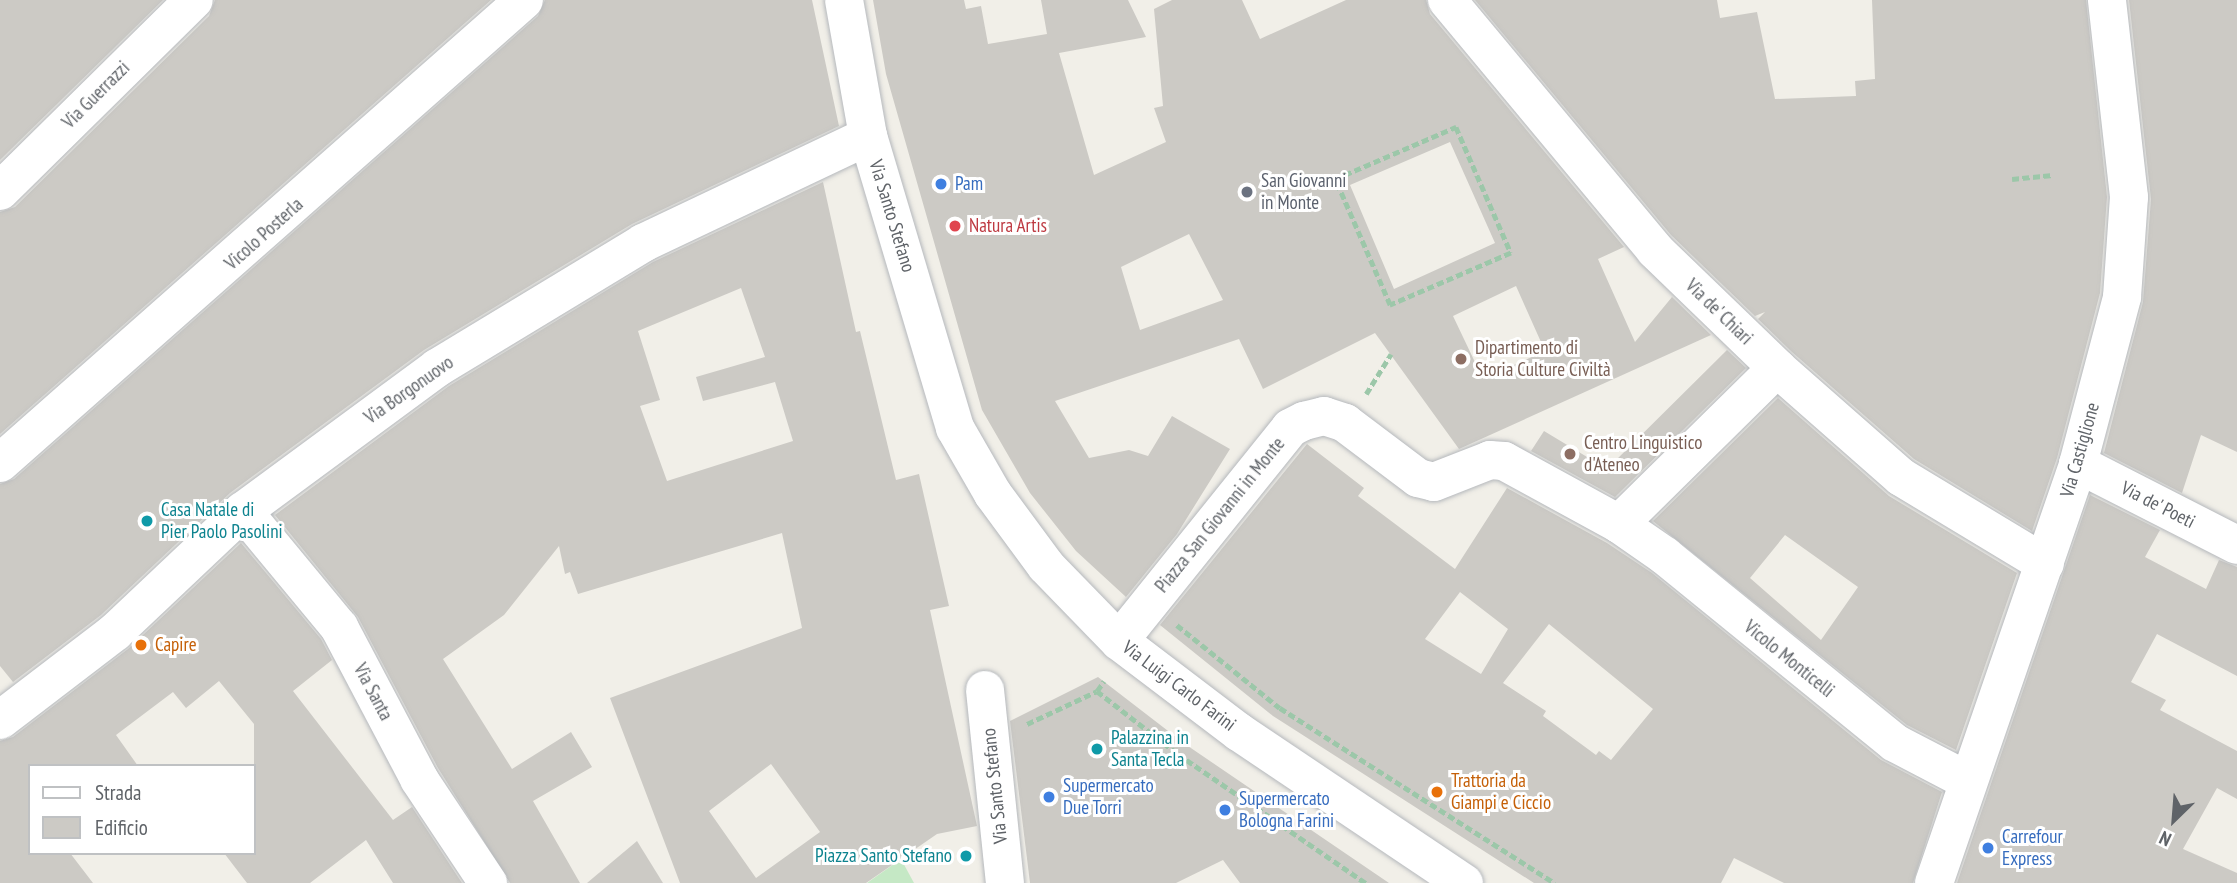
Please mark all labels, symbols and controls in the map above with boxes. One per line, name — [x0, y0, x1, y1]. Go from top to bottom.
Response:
street label: Via Guerrazzi — [58, 57, 134, 133]
street label: Via Santo Stefano — [864, 157, 920, 275]
place label: San Giovanni in Monte — [1261, 170, 1346, 214]
place label: Pam — [955, 173, 983, 195]
marker: Pam — [933, 176, 949, 192]
marker: San Giovanni in Monte — [1239, 184, 1255, 200]
street label: Vicolo Posterla — [220, 193, 308, 275]
place label: Natura Artis — [969, 215, 1048, 237]
marker: Natura Artis — [947, 218, 963, 234]
street label: Via de' Chiari — [1680, 274, 1758, 350]
place label: Dipartimento di Storia Culture Civiltà — [1475, 337, 1611, 381]
street label: Via Borgonuovo — [360, 351, 458, 429]
marker: Dipartimento di Storia Culture Civiltà — [1453, 351, 1469, 367]
street label: Via Castiglione — [2056, 400, 2104, 500]
place label: Centro Linguistico d'Ateneo — [1584, 432, 1702, 476]
street label: Piazza San Giovanni in Monte — [1150, 433, 1290, 597]
marker: Centro Linguistico d'Ateneo — [1562, 446, 1578, 462]
street label: Via de' Poeti — [2117, 476, 2199, 534]
place label: Casa Natale di Pier Paolo Pasolini — [161, 499, 283, 543]
marker: Casa Natale di Pier Paolo Pasolini — [139, 513, 155, 529]
street label: Vicolo Monticelli — [1739, 616, 1839, 702]
place label: Capire — [155, 634, 196, 656]
street label: Via Luigi Carlo Farini — [1118, 636, 1240, 736]
marker: Capire — [133, 637, 149, 653]
street label: Via Santa — [349, 660, 397, 724]
street label: Via Santo Stefano — [978, 727, 1012, 845]
place label: Palazzina in Santa Tecla — [1111, 727, 1189, 771]
marker: Palazzina in Santa Tecla — [1089, 741, 1105, 757]
legend — [28, 764, 256, 855]
place label: Trattoria da Giampi e Ciccio — [1451, 770, 1551, 814]
place label: Supermercato Due Torri — [1063, 775, 1154, 819]
text: Strada — [95, 779, 141, 806]
marker: Trattoria da Giampi e Ciccio — [1429, 784, 1445, 800]
north arrow — [2139, 785, 2209, 855]
place label: Supermercato Bologna Farini — [1239, 788, 1334, 832]
marker: Supermercato Due Torri — [1041, 789, 1057, 805]
marker: Supermercato Bologna Farini — [1217, 802, 1233, 818]
text: Edificio — [95, 814, 148, 841]
place label: Carrefour Express — [2002, 826, 2063, 870]
text: N — [2155, 826, 2175, 852]
marker: Carrefour Express — [1980, 840, 1996, 856]
place label: Piazza Santo Stefano — [815, 845, 952, 867]
marker: Piazza Santo Stefano — [958, 848, 974, 864]

